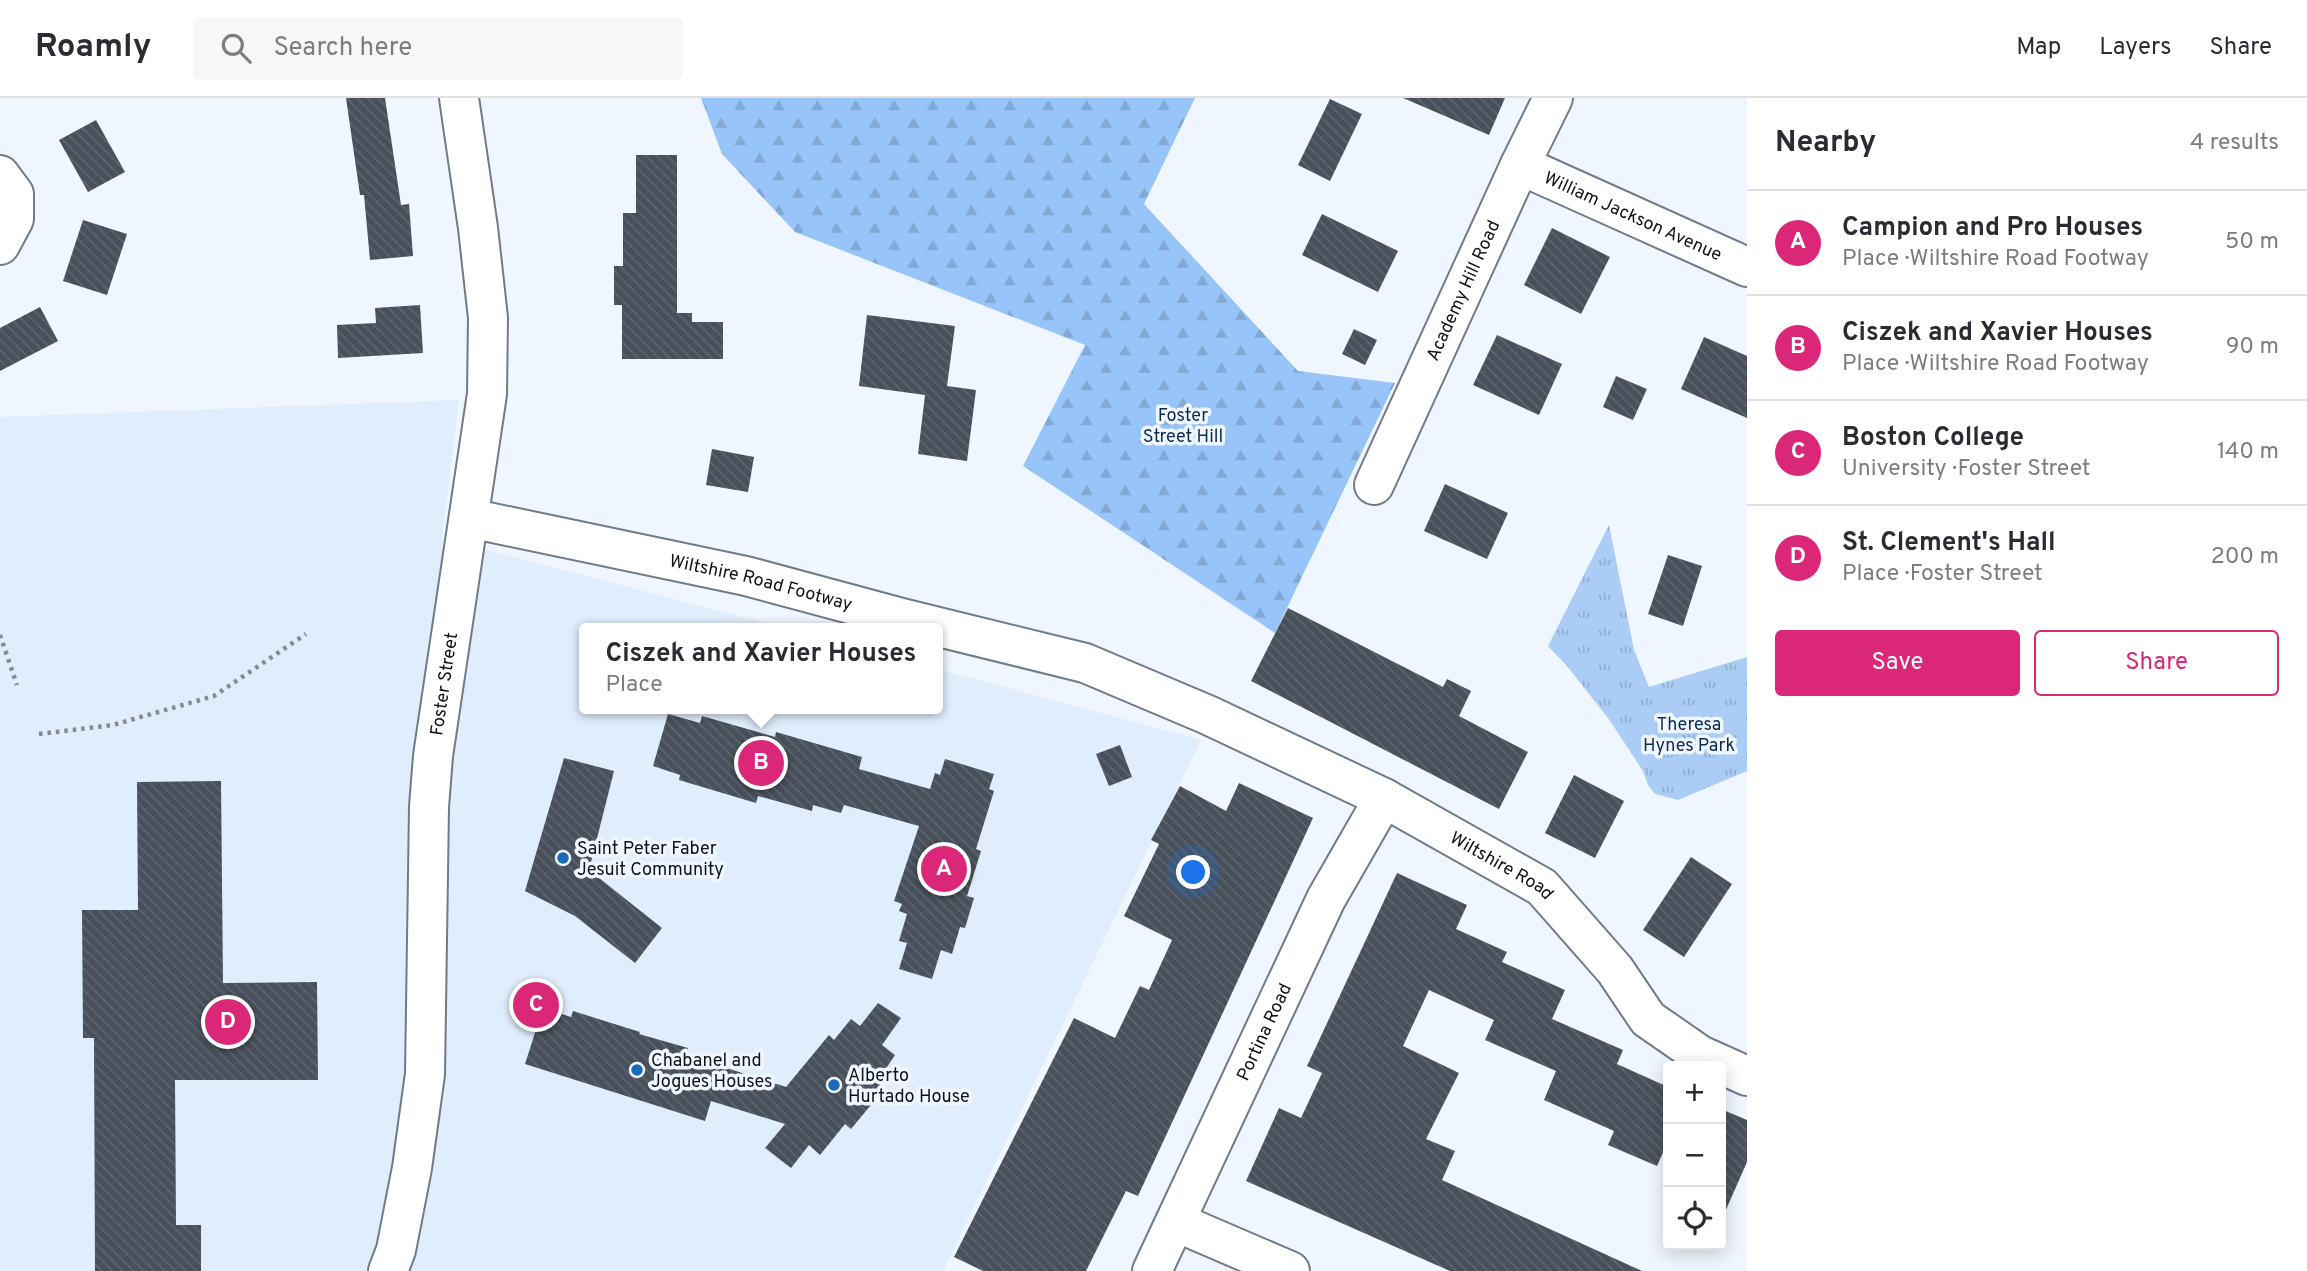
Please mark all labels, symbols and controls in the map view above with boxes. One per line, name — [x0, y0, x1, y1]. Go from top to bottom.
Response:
search box — [193, 17, 683, 80]
text: Roamly — [35, 27, 151, 69]
icon: search — [217, 29, 255, 67]
text: Search here — [273, 32, 412, 65]
text: Map — [2016, 33, 2061, 63]
text: Layers — [2099, 33, 2171, 63]
text: Share — [2209, 33, 2272, 63]
text: Nearby — [1775, 125, 1876, 162]
text: 4 results — [2190, 129, 2279, 158]
street label: William Jackson Avenue — [1540, 167, 1725, 267]
text: Campion and Pro Houses — [1842, 212, 2143, 245]
street label: Academy Hill Road — [1422, 217, 1506, 365]
text: A — [1790, 228, 1806, 257]
text: 50 m — [2225, 228, 2279, 257]
text: Place · Wiltshire Road Footway — [1842, 245, 2149, 274]
text: Ciszek and Xavier Houses — [1842, 317, 2153, 350]
text: B — [1790, 333, 1806, 362]
text: 90 m — [2226, 333, 2279, 362]
text: Place · Wiltshire Road Footway — [1842, 350, 2149, 379]
park label: Foster Street Hill — [1143, 405, 1223, 449]
text: Boston College — [1842, 422, 2024, 455]
text: C — [1791, 438, 1805, 467]
text: 140 m — [2217, 438, 2279, 467]
text: University · Foster Street — [1842, 455, 2091, 484]
text: St. Clement's Hall — [1842, 527, 2056, 560]
text: D — [1790, 543, 1806, 572]
text: 200 m — [2211, 543, 2279, 572]
street label: Wiltshire Road Footway — [667, 550, 855, 617]
text: Place · Foster Street — [1842, 560, 2043, 589]
popup — [579, 623, 943, 714]
button: Save — [1775, 630, 2020, 696]
button: Share — [2034, 630, 2279, 696]
street label: Foster Street — [426, 631, 464, 737]
text: Ciszek and Xavier Houses — [606, 638, 916, 671]
text: Place — [606, 671, 663, 700]
park label: Theresa Hynes Park — [1643, 714, 1735, 758]
pin: B — [738, 737, 784, 789]
street label: Wiltshire Road — [1445, 827, 1558, 905]
place label: Saint Peter Faber Jesuit Community — [577, 838, 724, 882]
pin: A — [921, 843, 967, 895]
marker: Saint Peter Faber Jesuit Community — [555, 850, 571, 866]
your location — [1176, 855, 1210, 889]
pin: C — [513, 979, 559, 1031]
street label: Portina Road — [1232, 980, 1298, 1085]
pin: D — [205, 996, 251, 1048]
place label: Chabanel and Jogues Houses — [651, 1050, 773, 1094]
map controls — [1663, 1061, 1726, 1250]
button: + — [1663, 1061, 1726, 1124]
marker: Chabanel and Jogues Houses — [629, 1062, 645, 1078]
place label: Alberto Hurtado House — [848, 1065, 970, 1109]
marker: Alberto Hurtado House — [826, 1077, 842, 1093]
button: − — [1663, 1124, 1726, 1187]
button: locate — [1663, 1187, 1726, 1250]

